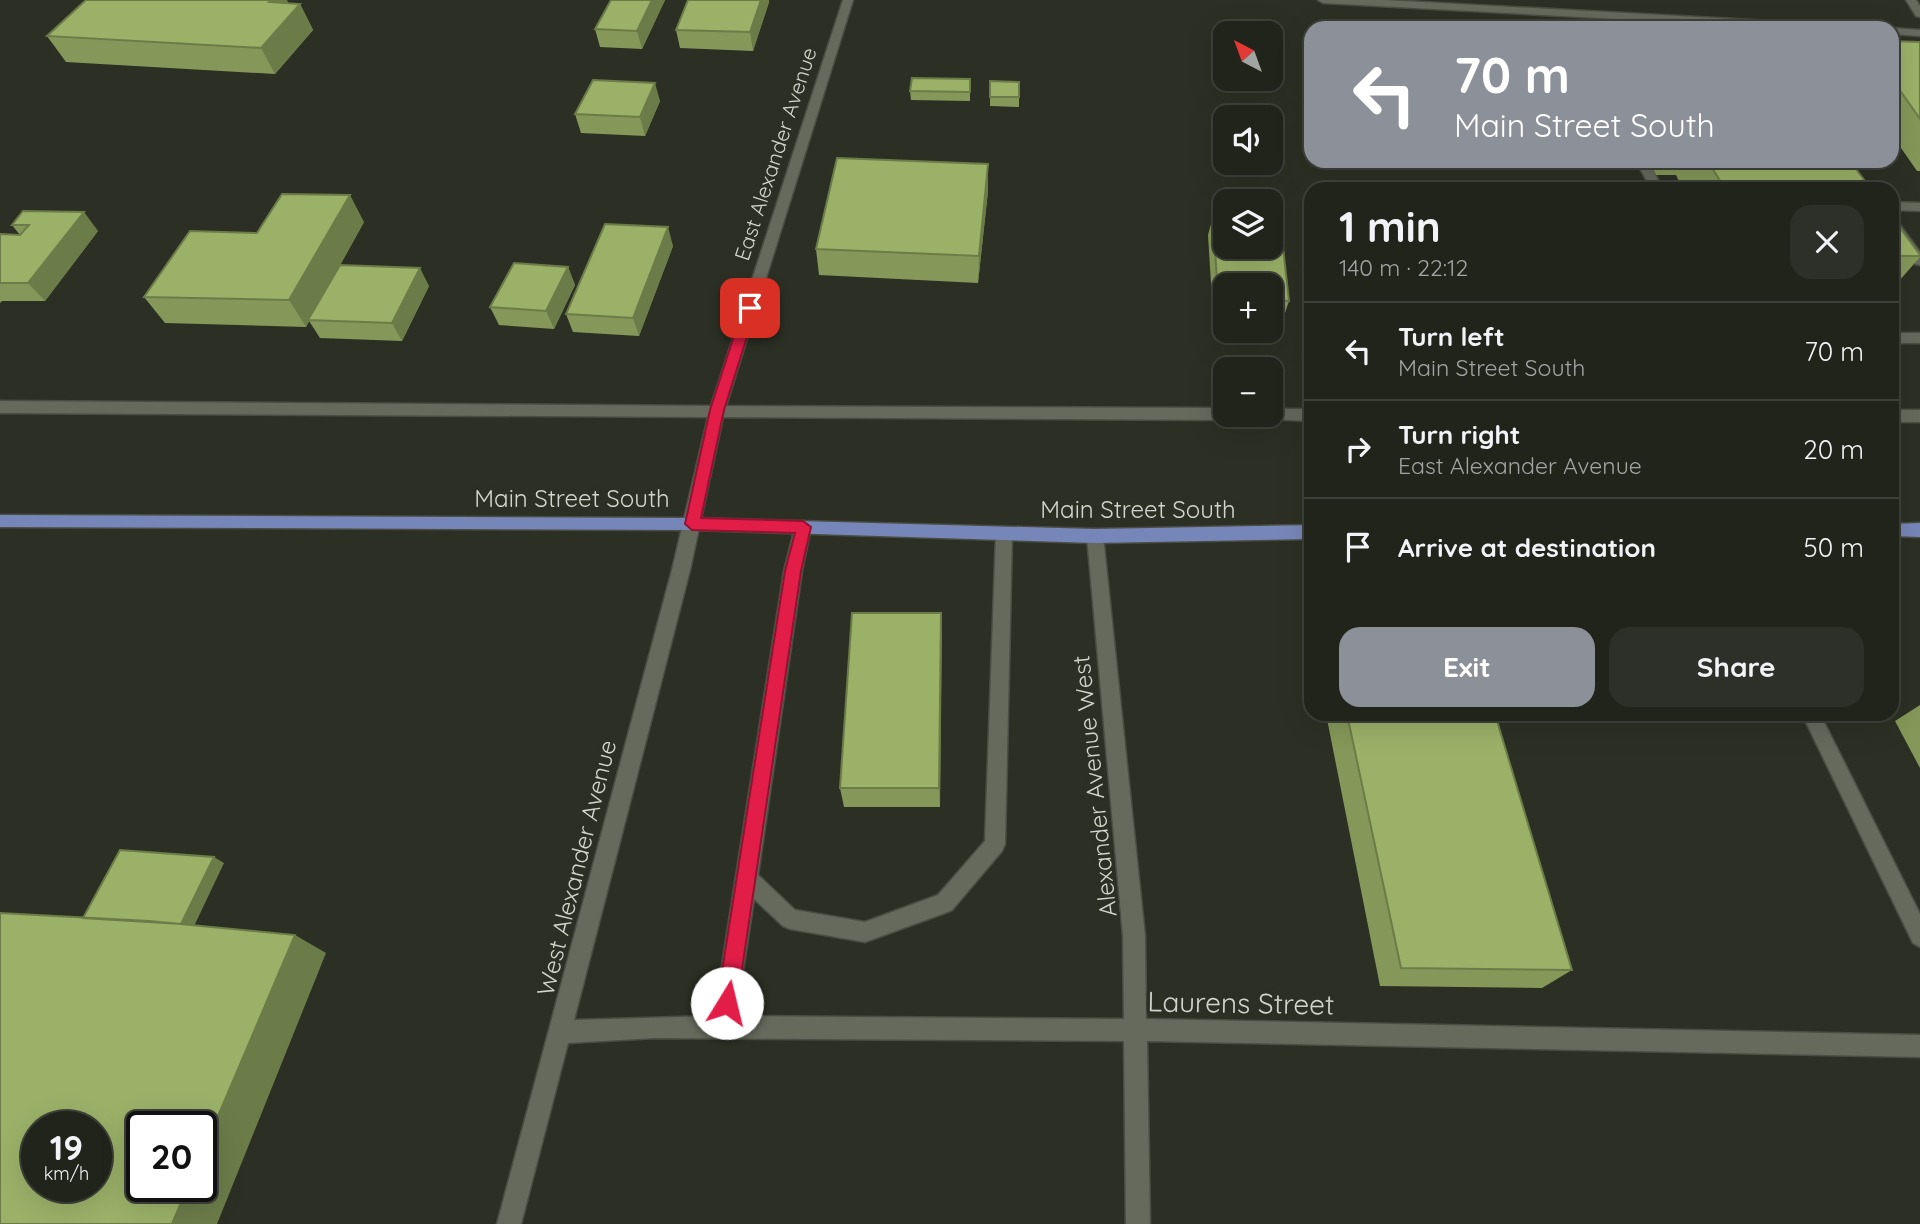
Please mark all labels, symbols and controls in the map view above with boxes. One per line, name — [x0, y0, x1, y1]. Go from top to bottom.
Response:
north arrow — [1213, 21, 1283, 91]
map controls — [1213, 21, 1283, 427]
street label: East Alexander Avenue — [728, 44, 822, 264]
text: 70 m — [1454, 44, 1570, 105]
icon: left — [1339, 49, 1430, 140]
button: sound — [1213, 105, 1283, 175]
text: Main Street South — [1454, 105, 1715, 145]
button: layers — [1213, 189, 1283, 259]
text: 1 min — [1339, 200, 1441, 253]
button: close — [1790, 205, 1864, 279]
text: 140 m · 22:12 — [1339, 253, 1468, 282]
button: + — [1213, 273, 1283, 343]
pin — [720, 278, 780, 338]
icon: arrive — [731, 289, 769, 327]
text: Turn left — [1398, 320, 1505, 353]
icon: left — [1339, 332, 1377, 370]
text: 70 m — [1804, 335, 1864, 368]
text: Main Street South — [1398, 353, 1585, 382]
button: − — [1213, 357, 1283, 427]
text: Turn right — [1398, 418, 1520, 451]
icon: right — [1339, 430, 1377, 468]
text: 20 m — [1803, 433, 1864, 466]
text: East Alexander Avenue — [1398, 451, 1642, 480]
street label: Main Street South — [474, 483, 670, 513]
street label: Main Street South — [1040, 494, 1236, 524]
icon: arrive — [1339, 528, 1377, 566]
text: Arrive at destination — [1398, 531, 1656, 564]
text: 50 m — [1804, 531, 1864, 564]
button: Exit — [1339, 627, 1595, 707]
button: Share — [1609, 627, 1864, 707]
street label: Alexander Avenue West — [1065, 654, 1123, 918]
street label: West Alexander Avenue — [530, 737, 622, 999]
position arrow — [690, 966, 764, 1040]
street label: Laurens Street — [1147, 983, 1335, 1022]
speed limit sign: 20 — [126, 1111, 217, 1202]
text: 19 — [50, 1125, 83, 1169]
text: km/h — [44, 1162, 89, 1185]

